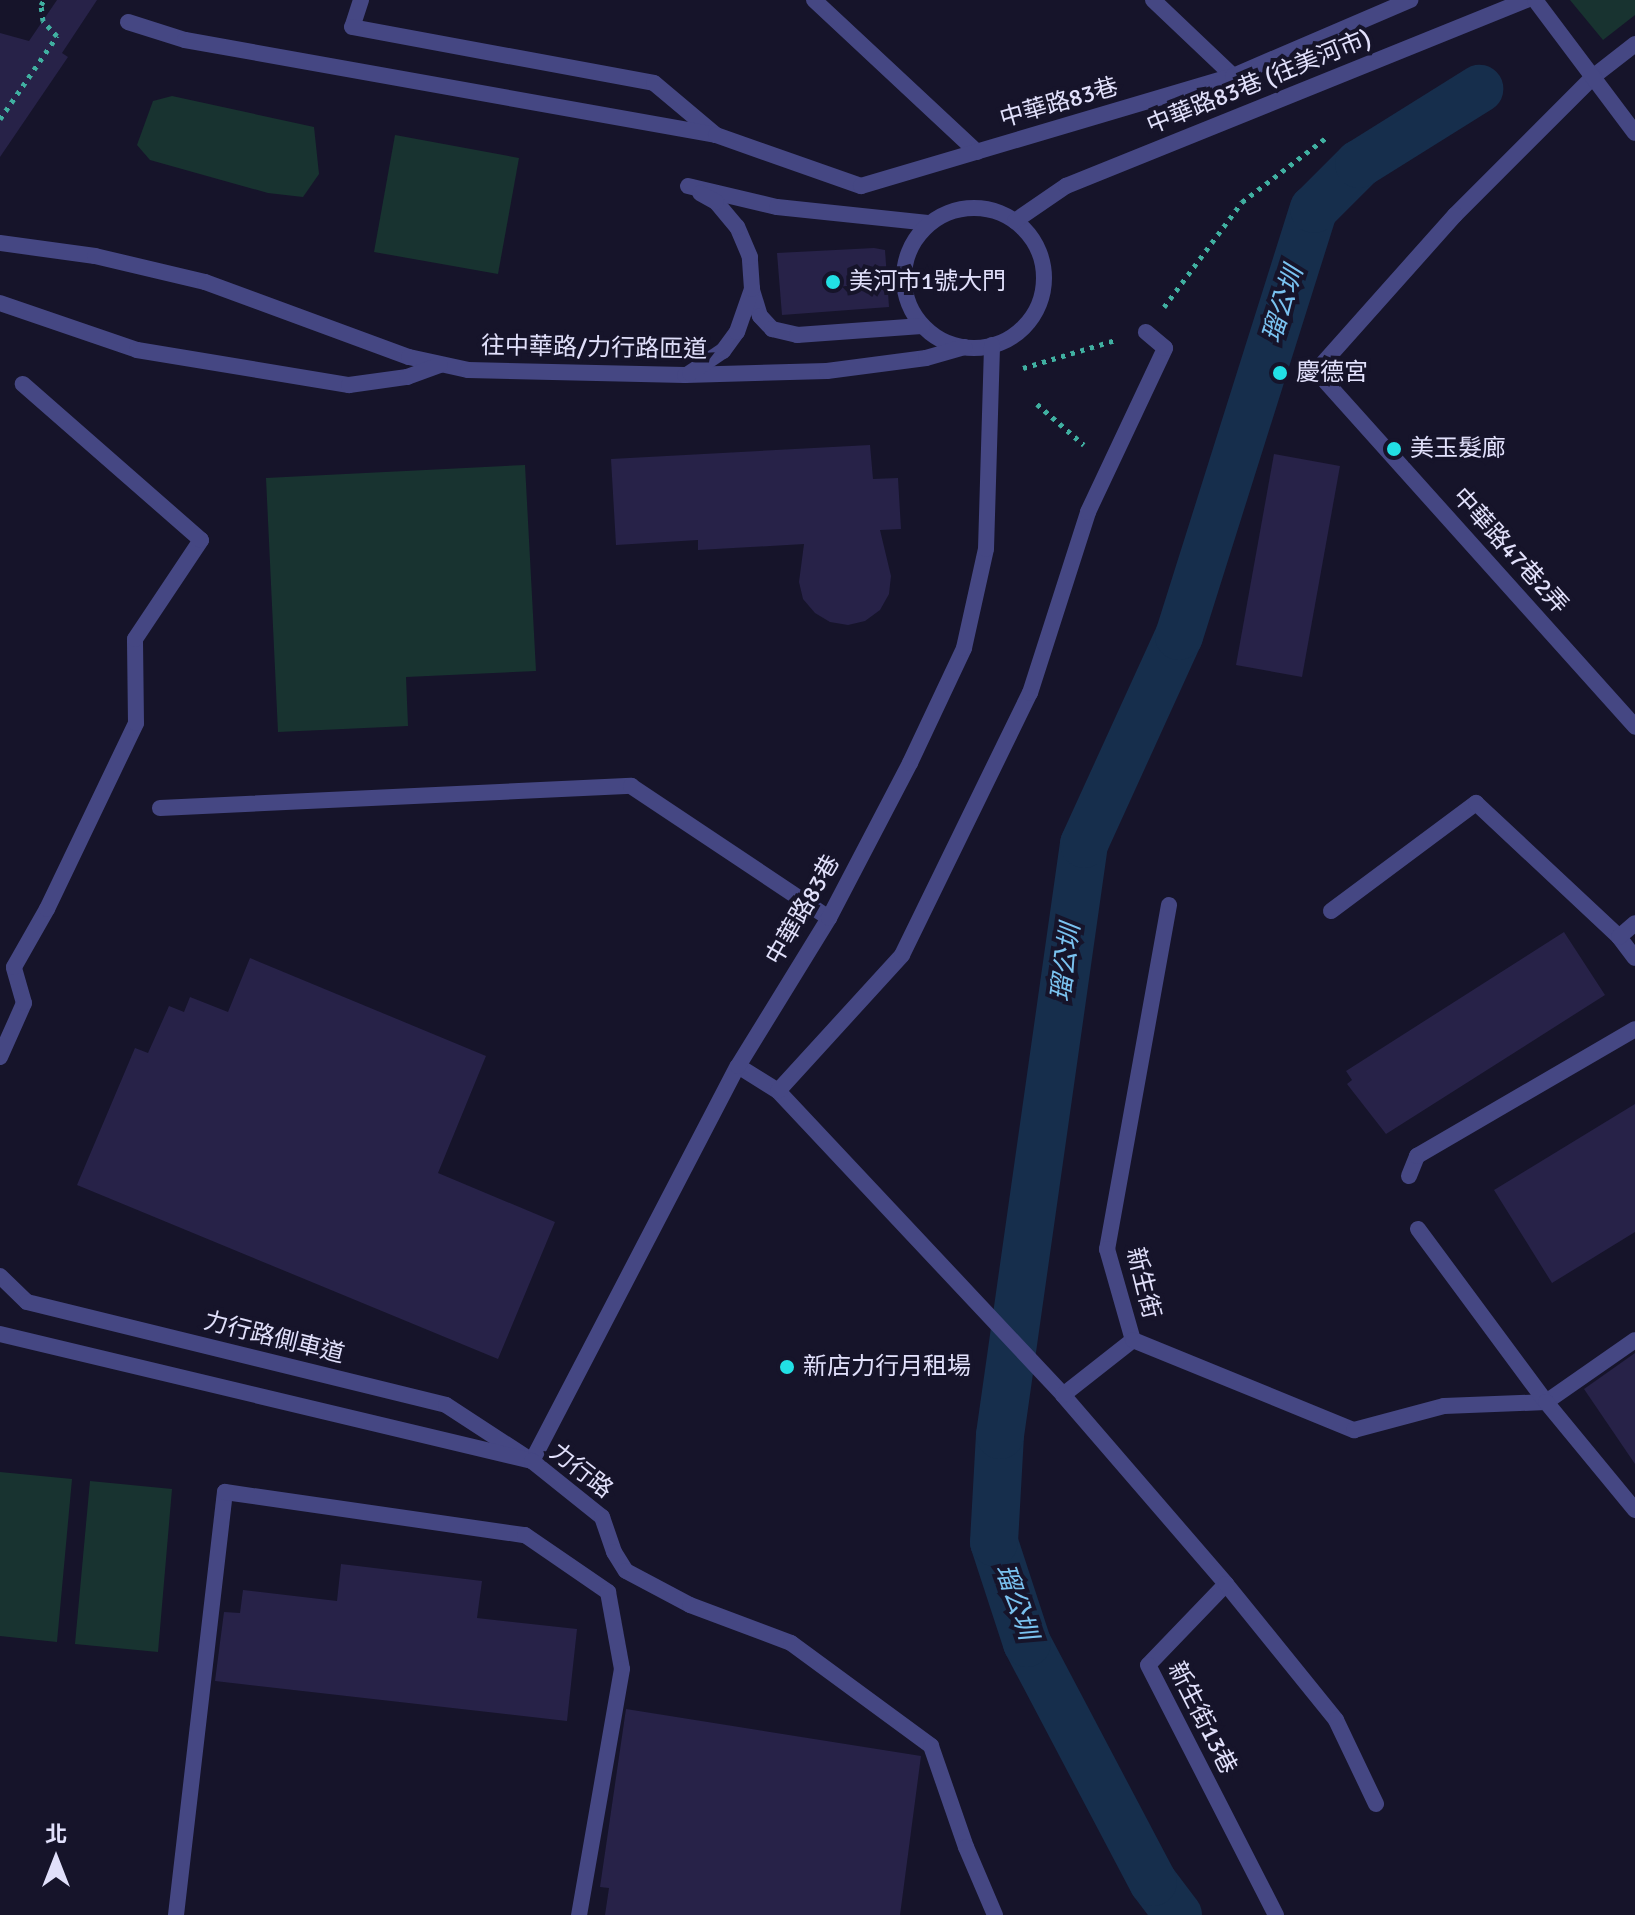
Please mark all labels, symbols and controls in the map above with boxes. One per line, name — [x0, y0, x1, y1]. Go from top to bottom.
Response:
street label: 中華路83巷 (往美河市) — [1143, 24, 1375, 140]
street label: 中華路83巷 — [996, 72, 1122, 134]
water label: 瑠公圳 — [1257, 263, 1311, 347]
place label: 美河市1號大門 — [849, 268, 1006, 296]
marker: 美河市1號大門 — [824, 273, 842, 291]
street label: 往中華路/力行路匝道 — [481, 332, 707, 364]
place label: 慶德宮 — [1296, 359, 1368, 387]
marker: 慶德宮 — [1271, 364, 1289, 382]
place label: 美玉髮廊 — [1410, 435, 1506, 463]
marker: 美玉髮廊 — [1385, 440, 1403, 458]
street label: 中華路47巷2弄 — [1446, 482, 1574, 620]
street label: 中華路83巷 — [760, 850, 846, 970]
water label: 瑠公圳 — [1046, 922, 1088, 1004]
street label: 新生街 — [1120, 1245, 1166, 1321]
street label: 力行路側車道 — [201, 1307, 347, 1369]
place label: 新店力行月租場 — [803, 1353, 971, 1381]
marker: 新店力行月租場 — [778, 1358, 796, 1376]
street label: 力行路 — [544, 1437, 618, 1505]
water label: 瑠公圳 — [988, 1560, 1042, 1644]
street label: 新生街13巷 — [1161, 1657, 1243, 1779]
north arrow — [16, 1819, 96, 1899]
text: 北 — [45, 1821, 67, 1848]

